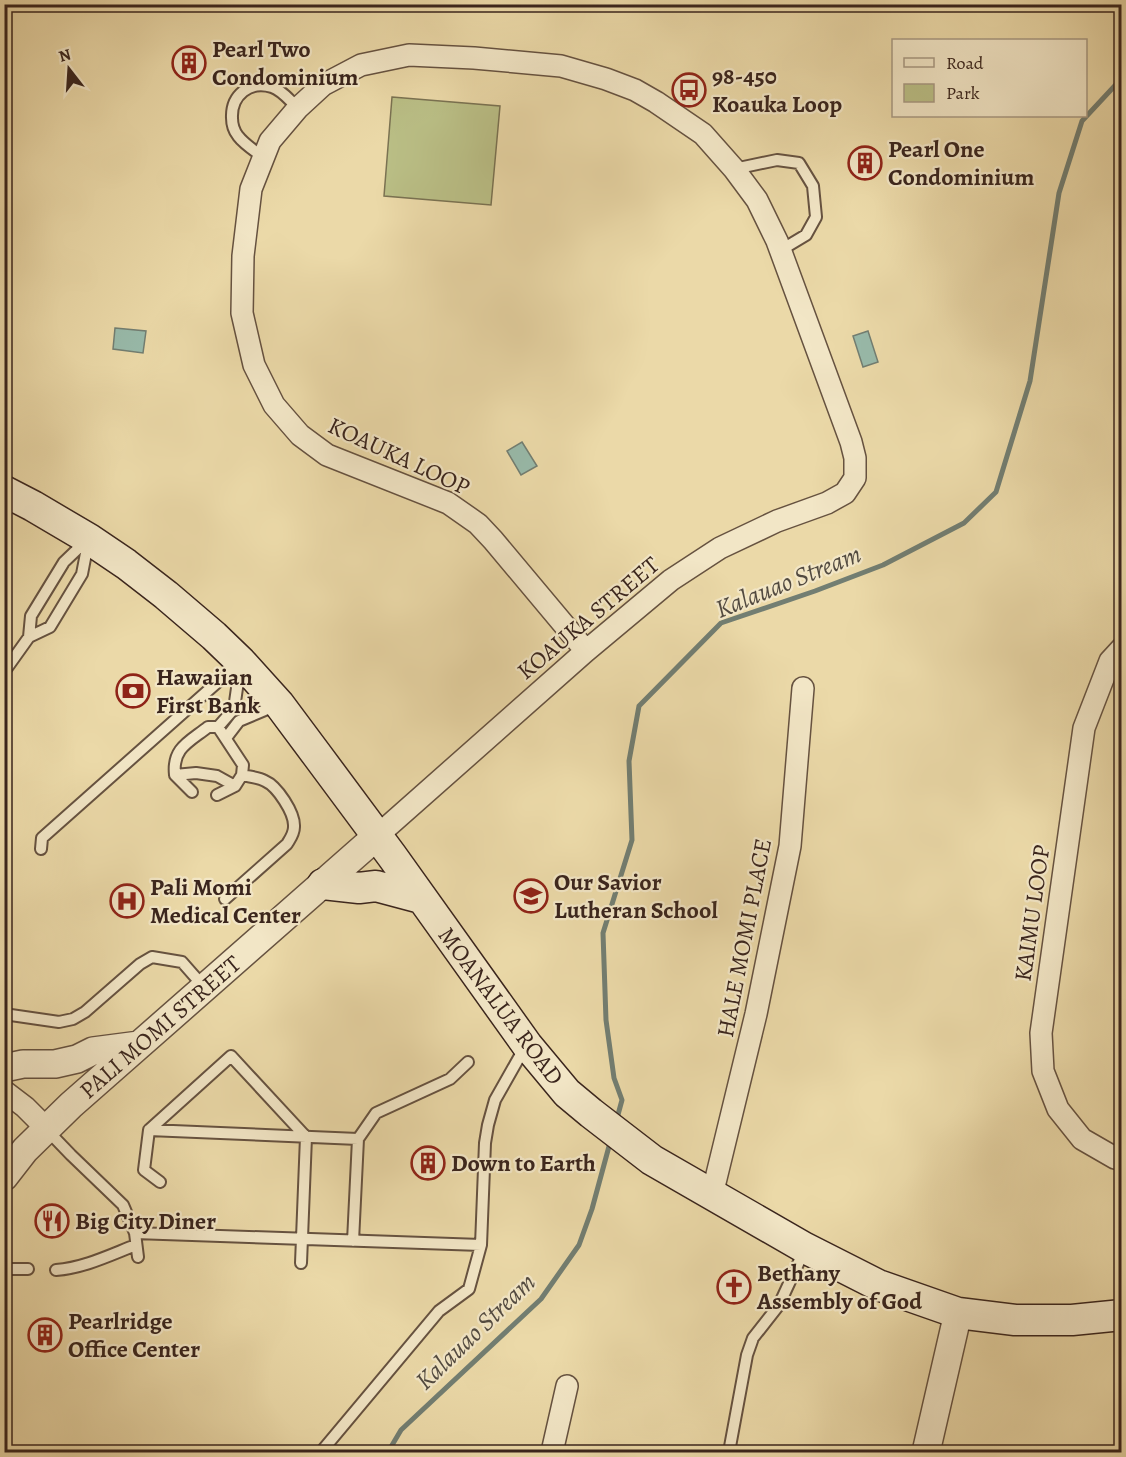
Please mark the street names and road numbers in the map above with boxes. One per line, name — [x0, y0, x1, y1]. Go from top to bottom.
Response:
street label: KOAUKA LOOP — [323, 409, 475, 503]
street label: KOAUKA STREET — [510, 549, 666, 687]
street label: HALE MOMI PLACE — [709, 836, 779, 1040]
street label: KAIMU LOOP — [1007, 843, 1057, 983]
street label: MOANALUA ROAD — [431, 920, 571, 1092]
street label: PALI MOMI STREET — [72, 948, 248, 1106]

